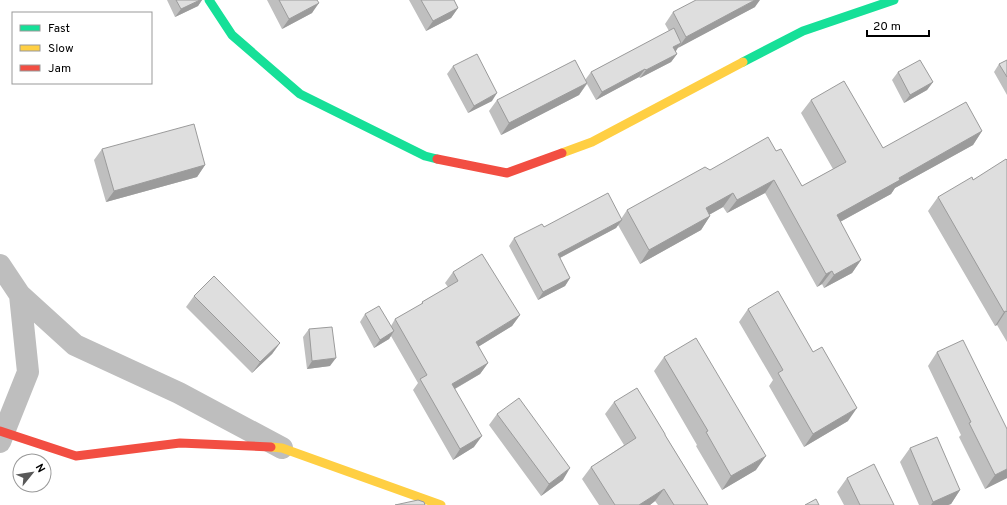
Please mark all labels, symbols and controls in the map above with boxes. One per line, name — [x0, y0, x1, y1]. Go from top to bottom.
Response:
legend — [12, 12, 152, 84]
scale bar — [867, 12, 929, 38]
text: 20 m — [873, 19, 901, 35]
text: Fast — [48, 21, 70, 37]
text: Slow — [48, 41, 74, 57]
text: Jam — [48, 61, 71, 77]
north arrow — [12, 453, 52, 493]
text: N — [32, 462, 48, 475]

